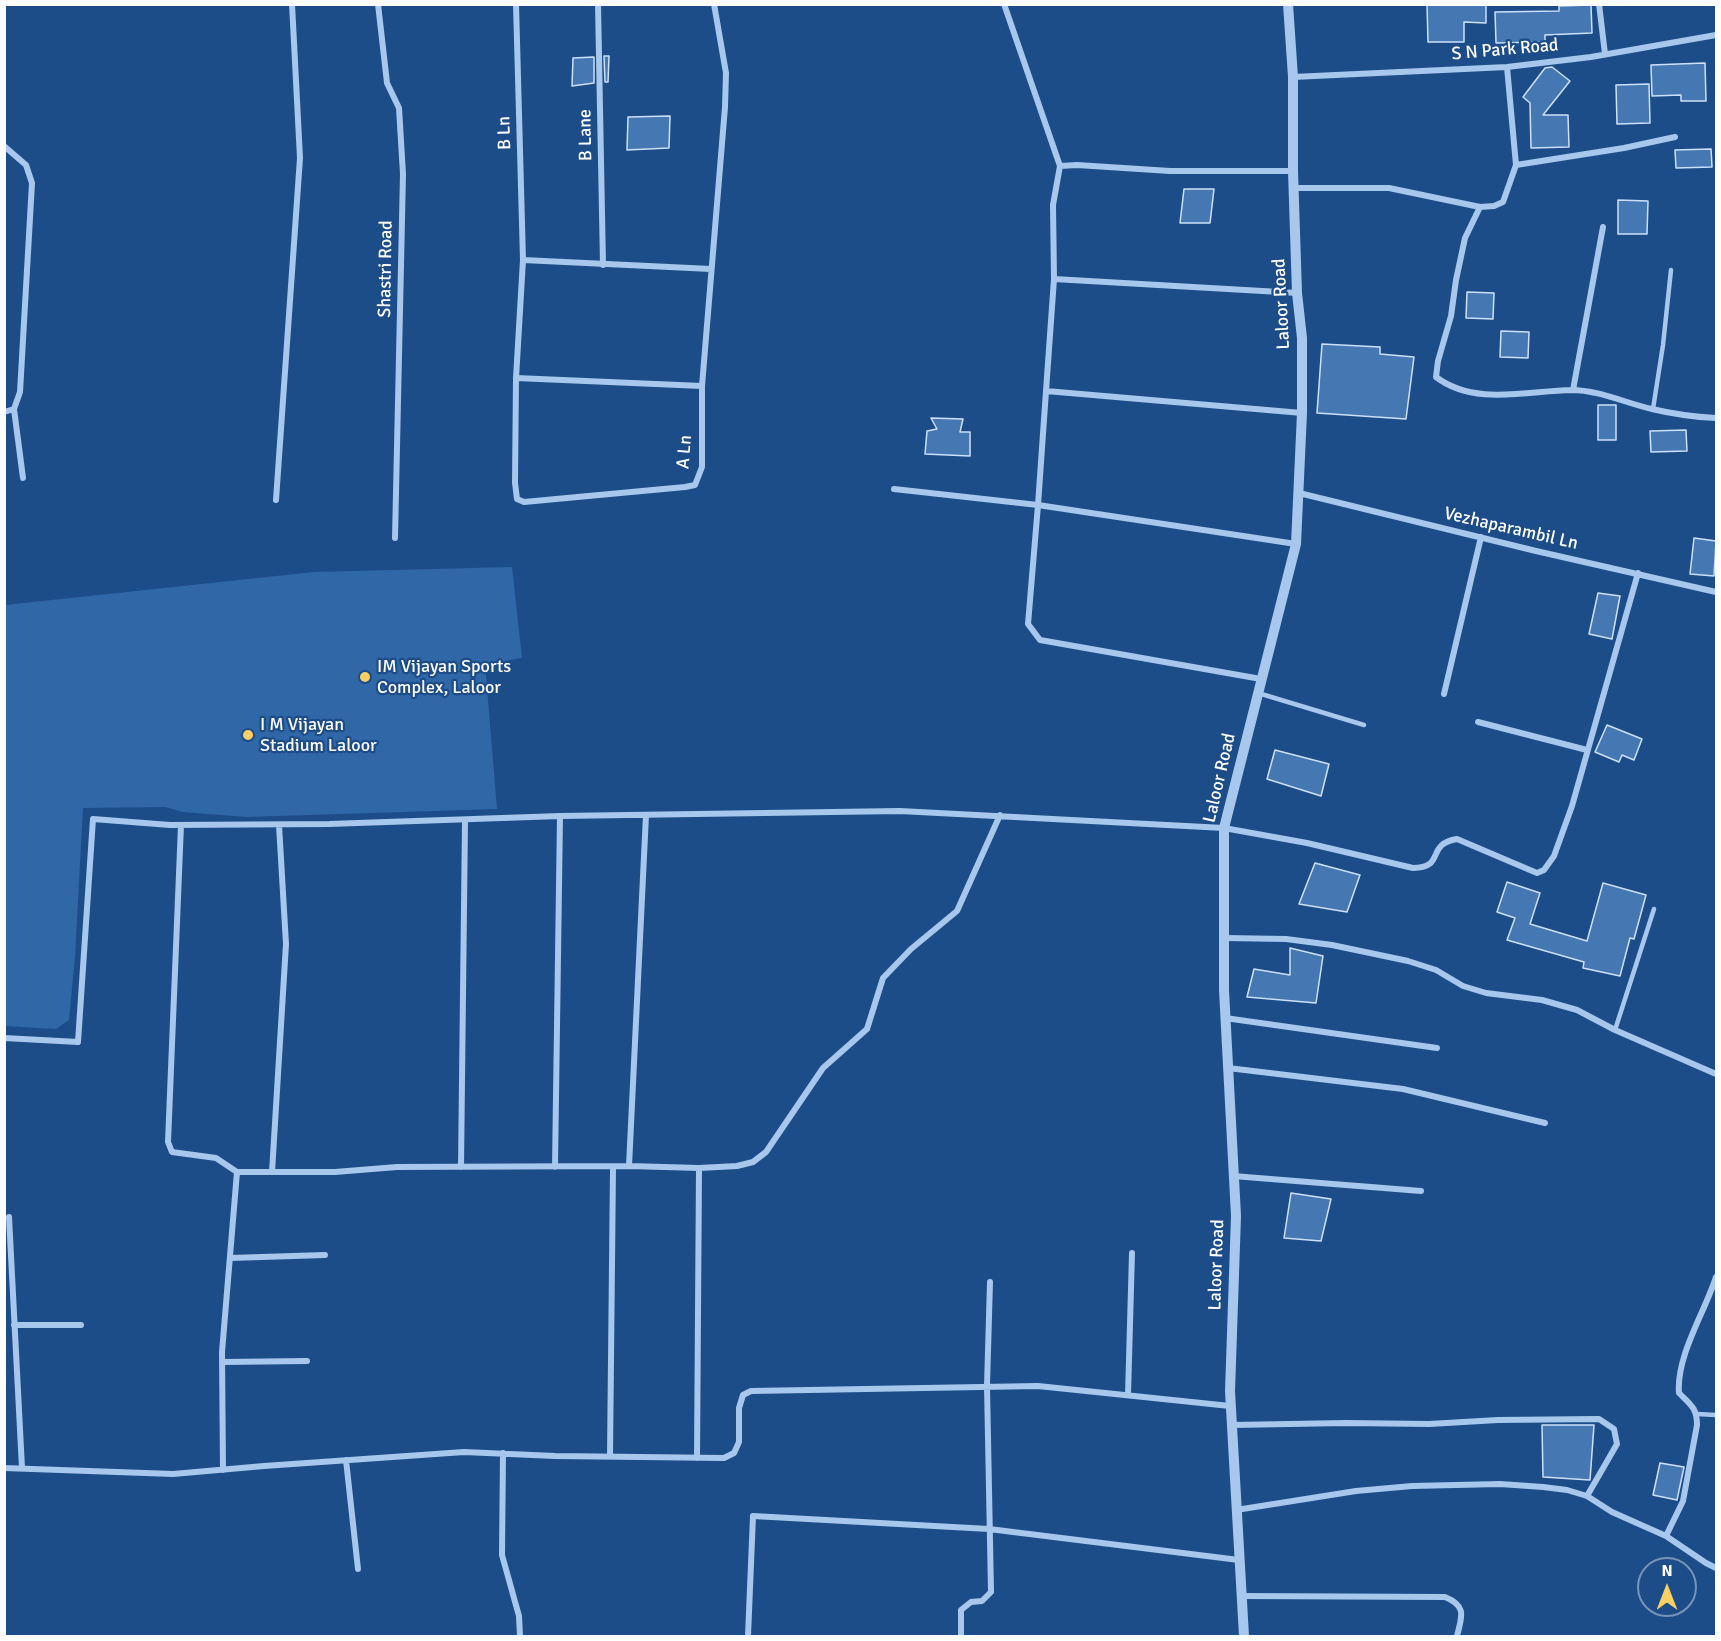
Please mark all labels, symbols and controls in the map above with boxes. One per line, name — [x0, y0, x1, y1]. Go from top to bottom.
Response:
street label: S N Park Road — [1451, 35, 1559, 65]
street label: B Lane — [575, 109, 597, 161]
street label: B Ln — [494, 116, 516, 150]
street label: Shastri Road — [374, 220, 398, 318]
street label: Laloor Road — [1269, 258, 1295, 350]
street label: A Ln — [673, 434, 697, 470]
street label: Vezhaparambil Ln — [1442, 503, 1580, 555]
place label: IM Vijayan Sports Complex, Laloor — [377, 656, 511, 698]
marker: IM Vijayan Sports Complex, Laloor — [358, 670, 372, 684]
place label: I M Vijayan Stadium Laloor — [260, 714, 377, 756]
marker: I M Vijayan Stadium Laloor — [241, 728, 255, 742]
street label: Laloor Road — [1199, 731, 1241, 825]
street label: Laloor Road — [1205, 1219, 1229, 1311]
north arrow — [1637, 1557, 1697, 1617]
text: N — [1661, 1561, 1673, 1581]

